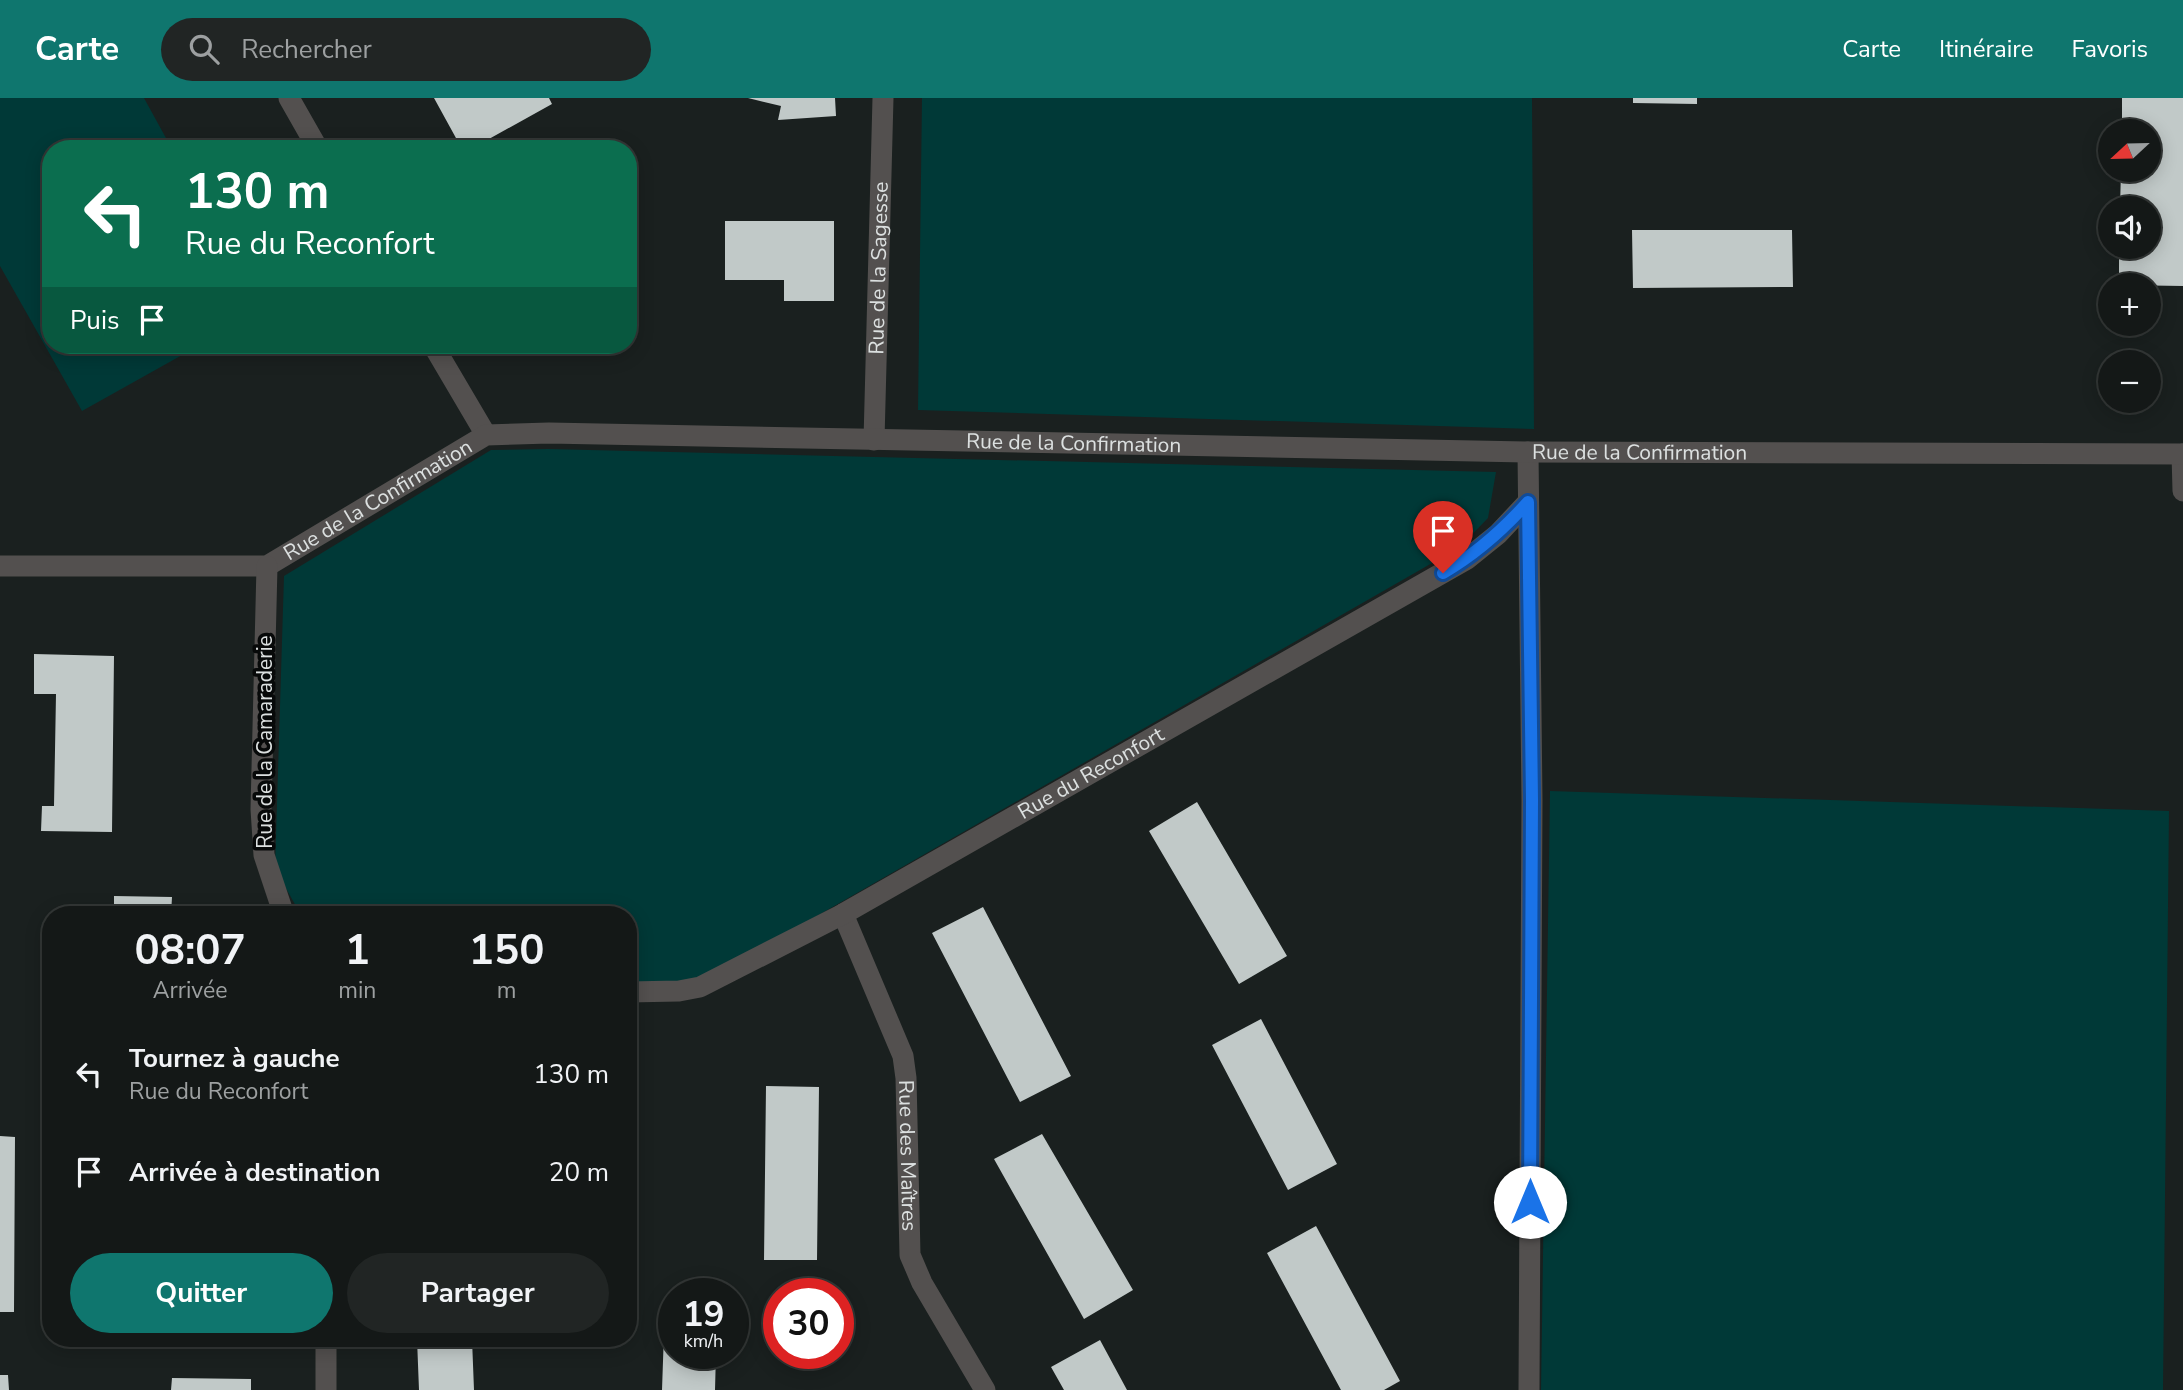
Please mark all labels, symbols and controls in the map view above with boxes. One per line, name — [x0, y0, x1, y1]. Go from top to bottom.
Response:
search box — [161, 18, 651, 81]
text: Carte — [35, 27, 119, 72]
icon: search — [185, 30, 223, 68]
text: Rechercher — [241, 32, 372, 67]
text: Carte — [1842, 33, 1901, 65]
text: Itinéraire — [1939, 33, 2033, 65]
text: Favoris — [2071, 33, 2148, 65]
north arrow — [2098, 119, 2161, 182]
map controls — [2098, 119, 2161, 413]
text: 130 m — [185, 158, 329, 225]
icon: left — [70, 168, 161, 259]
street label: Rue de la Sagesse — [862, 181, 895, 355]
button: sound — [2098, 196, 2161, 259]
text: Rue du Reconfort — [185, 222, 434, 265]
button: + — [2098, 273, 2161, 336]
icon: arrive — [133, 301, 171, 339]
text: Puis — [70, 303, 119, 338]
button: − — [2098, 350, 2161, 413]
street label: Rue de la Confirmation — [966, 427, 1182, 459]
street label: Rue de la Confirmation — [278, 432, 477, 567]
street label: Rue de la Confirmation — [1532, 438, 1747, 467]
pin — [1413, 501, 1473, 573]
icon: arrive — [1424, 512, 1462, 550]
street label: Rue de la Camaraderie — [251, 635, 279, 849]
street label: Rue du Reconfort — [1013, 720, 1169, 826]
text: 08:07 — [135, 922, 246, 979]
text: 1 — [345, 922, 370, 979]
text: 150 — [469, 922, 544, 979]
text: Arrivée — [153, 975, 227, 1006]
text: min — [338, 975, 376, 1006]
text: m — [497, 975, 517, 1006]
text: Tournez à gauche — [129, 1041, 340, 1076]
icon: left — [70, 1055, 108, 1093]
text: 130 m — [533, 1057, 609, 1092]
text: Rue du Reconfort — [129, 1076, 308, 1107]
street label: Rue des Maîtres — [892, 1080, 923, 1232]
icon: arrive — [70, 1153, 108, 1191]
text: Arrivée à destination — [129, 1155, 380, 1190]
text: 20 m — [549, 1155, 609, 1190]
position arrow — [1493, 1165, 1567, 1239]
button: Quitter — [70, 1253, 333, 1333]
button: Partager — [347, 1253, 609, 1333]
speed limit sign: 30 — [763, 1278, 854, 1369]
text: 19 — [682, 1291, 725, 1338]
text: km/h — [684, 1329, 723, 1353]

